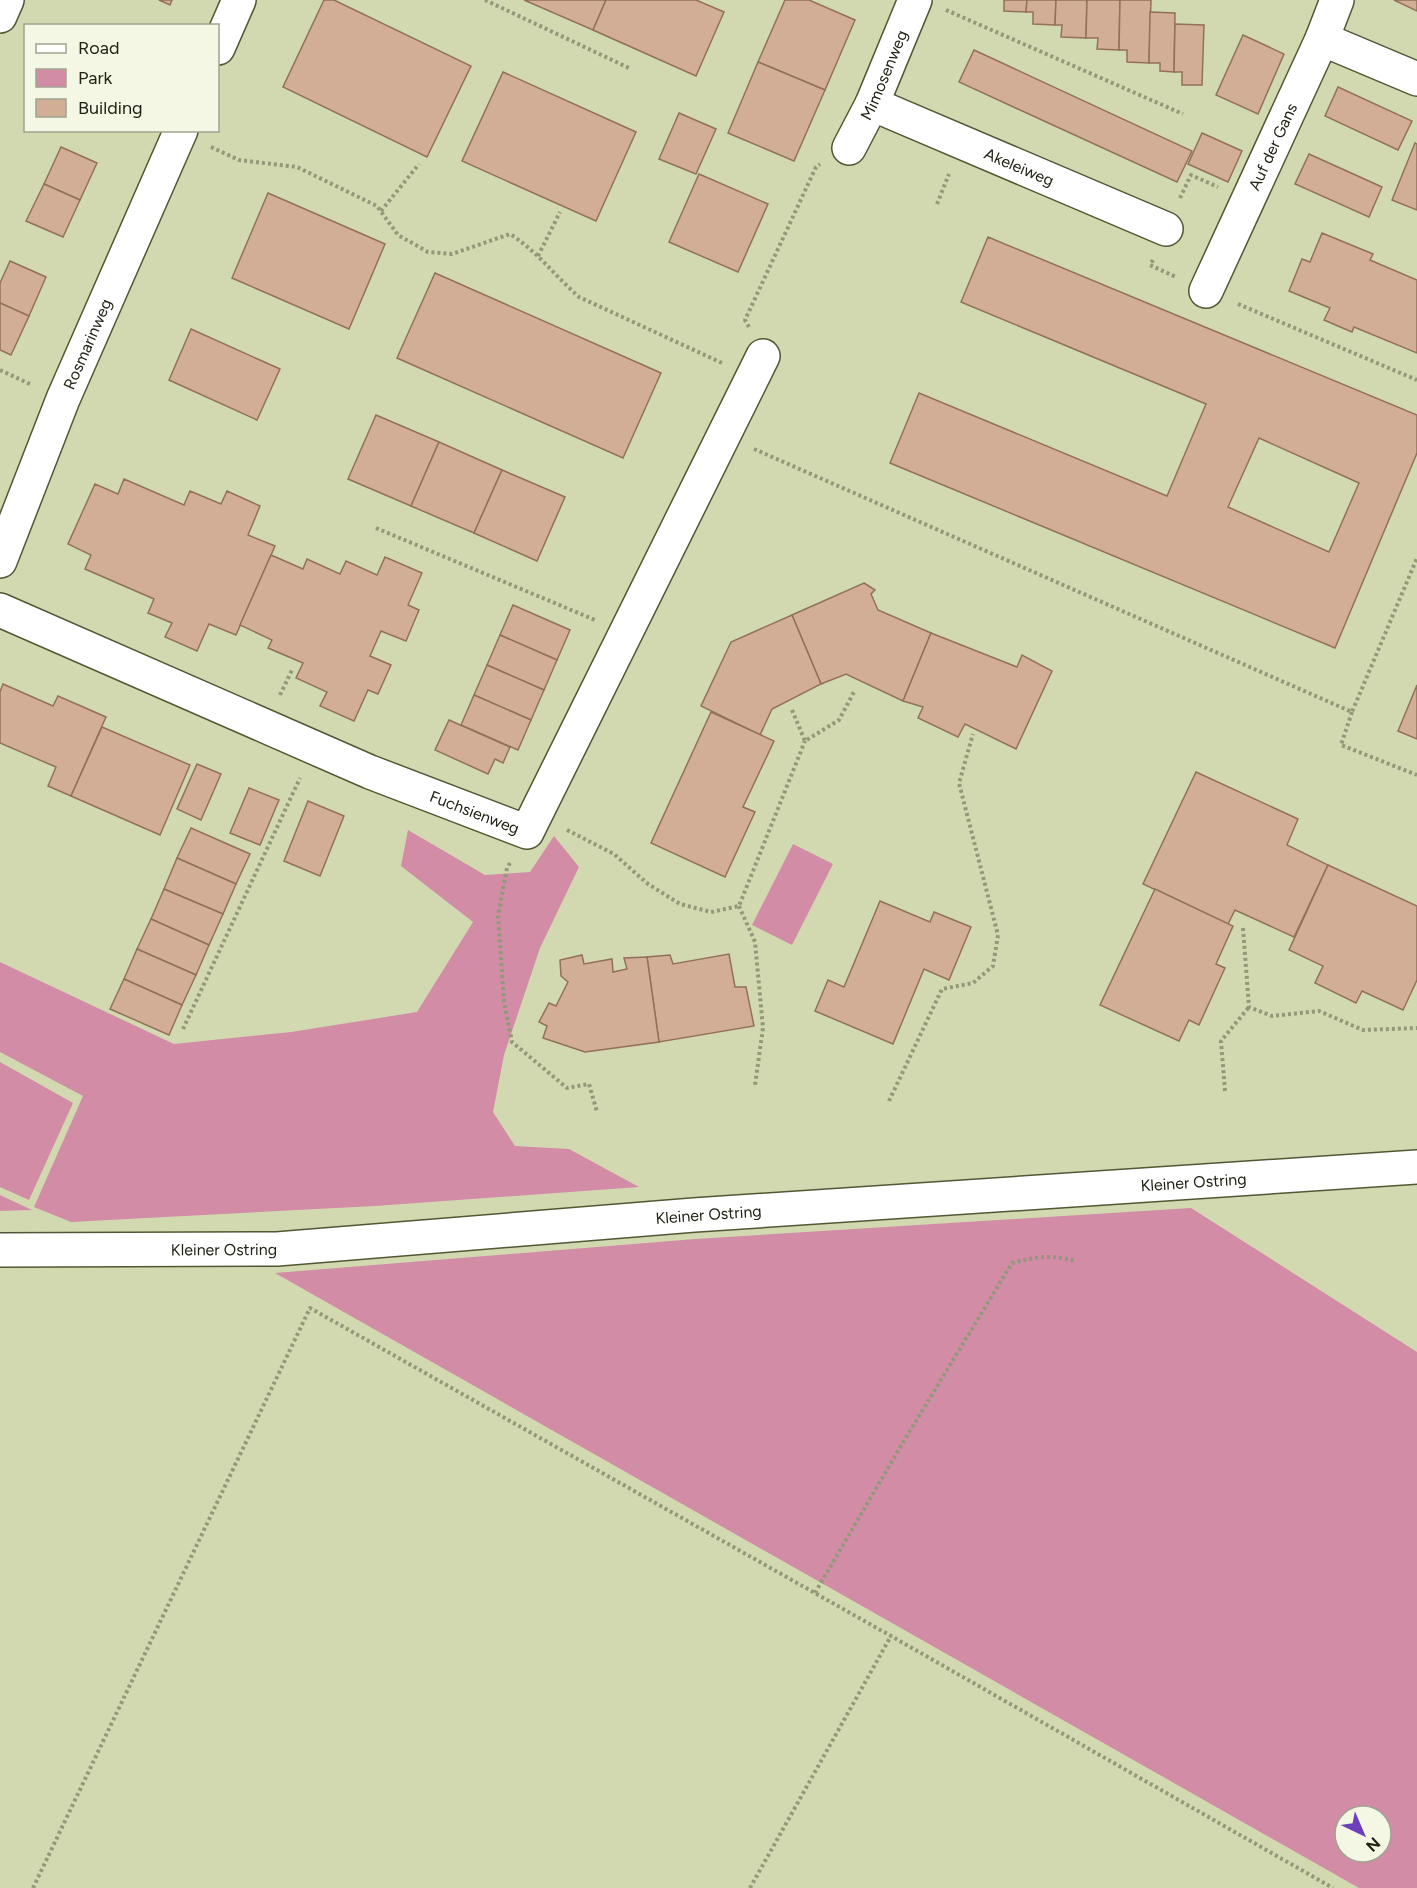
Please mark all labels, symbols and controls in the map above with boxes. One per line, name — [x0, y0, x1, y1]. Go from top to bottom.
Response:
legend — [24, 24, 219, 132]
street label: Mimosenweg — [856, 27, 912, 123]
text: Road — [78, 37, 119, 59]
text: Park — [78, 67, 113, 89]
text: Building — [78, 97, 143, 119]
street label: Auf der Gans — [1245, 100, 1301, 193]
street label: Akeleiweg — [981, 144, 1057, 190]
street label: Rosmarinweg — [59, 296, 116, 392]
street label: Fuchsienweg — [427, 787, 522, 838]
street label: Kleiner Ostring — [1140, 1169, 1247, 1195]
street label: Kleiner Ostring — [655, 1202, 762, 1228]
street label: Kleiner Ostring — [171, 1240, 277, 1259]
north arrow — [1333, 1804, 1393, 1864]
text: N — [1362, 1833, 1384, 1856]

